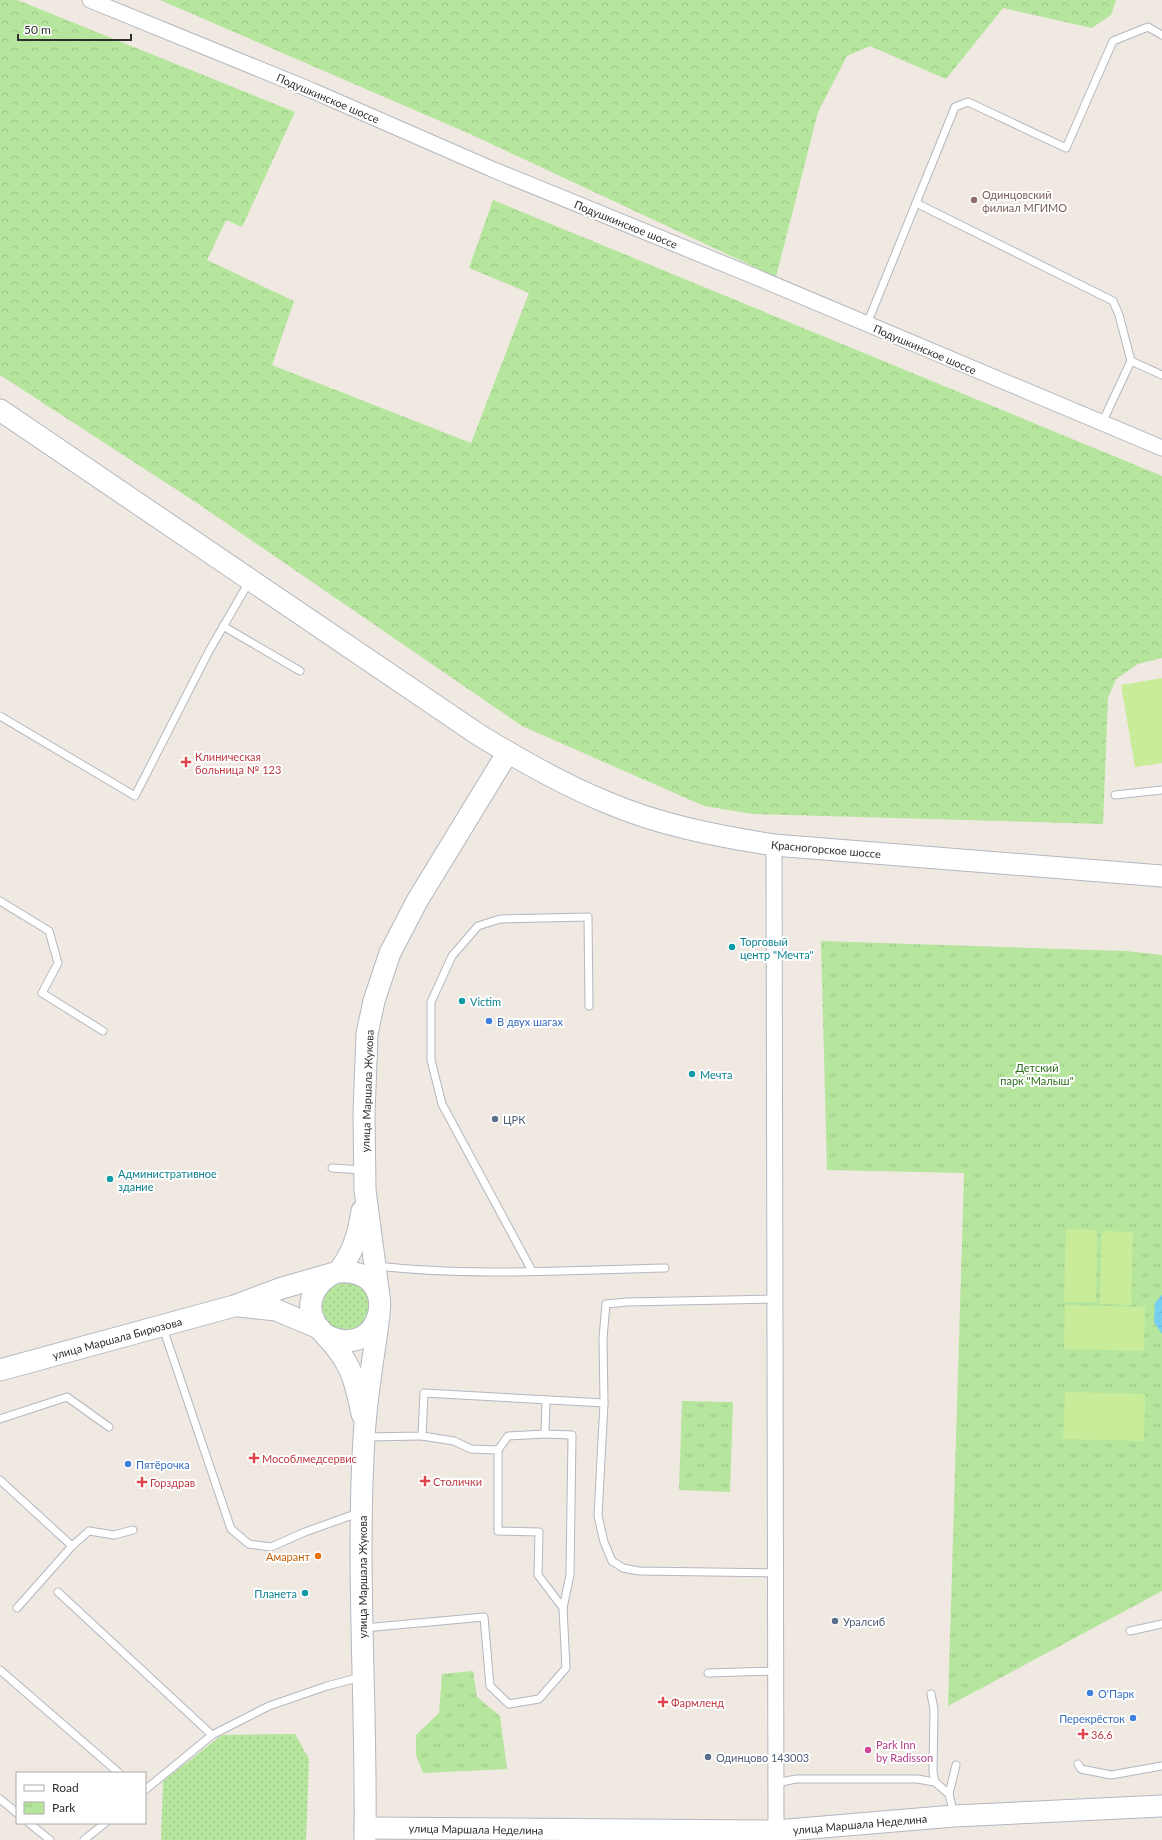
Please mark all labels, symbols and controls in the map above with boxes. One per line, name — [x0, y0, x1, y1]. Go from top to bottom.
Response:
scale bar — [18, 16, 131, 42]
text: 50 m — [24, 22, 51, 37]
street label: Подушкинское шоссе — [275, 70, 382, 126]
place label: Одинцовский филиал МГИМО — [982, 188, 1067, 214]
marker: Одинцовский филиал МГИМО — [969, 195, 979, 205]
street label: Подушкинское шоссе — [572, 197, 680, 251]
street label: Подушкинское шоссе — [872, 321, 979, 377]
place label: Клиническая больница № 123 — [195, 750, 281, 776]
marker: Клиническая больница № 123 — [180, 756, 192, 768]
street label: Красногорское шоссе — [771, 838, 882, 860]
place label: Торговый центр "Мечта" — [740, 935, 814, 961]
marker: Торговый центр "Мечта" — [727, 942, 737, 952]
place label: Victim — [470, 995, 501, 1008]
marker: Victim — [457, 996, 467, 1006]
place label: В двух шагах — [497, 1015, 563, 1028]
marker: В двух шагах — [484, 1016, 494, 1026]
street label: улица Маршала Жукова — [358, 1029, 376, 1153]
park label: Детский парк "Малыш" — [1000, 1061, 1074, 1087]
place label: Мечта — [700, 1068, 733, 1081]
marker: Мечта — [687, 1069, 697, 1079]
place label: ЦРК — [503, 1113, 526, 1126]
marker: ЦРК — [490, 1114, 500, 1124]
place label: Административное здание — [118, 1167, 217, 1193]
marker: Административное здание — [105, 1174, 115, 1184]
street label: улица Маршала Бирюзова — [51, 1314, 183, 1362]
place label: Мособлмедсервис — [262, 1452, 357, 1465]
marker: Мособлмедсервис — [249, 1453, 259, 1463]
place label: Пятёрочка — [136, 1458, 190, 1471]
marker: Пятёрочка — [123, 1459, 133, 1469]
place label: Столички — [433, 1475, 482, 1488]
place label: Горздрав — [150, 1476, 195, 1489]
marker: Столички — [420, 1476, 430, 1486]
marker: Горздрав — [137, 1477, 147, 1487]
street label: улица Маршала Жукова — [356, 1516, 369, 1638]
place label: Амарант — [266, 1550, 310, 1563]
marker: Амарант — [313, 1551, 323, 1561]
place label: Планета — [254, 1587, 297, 1600]
marker: Планета — [300, 1588, 310, 1598]
place label: Уралсиб — [843, 1615, 885, 1628]
marker: Уралсиб — [830, 1616, 840, 1626]
place label: О'Парк — [1098, 1687, 1135, 1700]
marker: О'Парк — [1085, 1688, 1095, 1698]
place label: Фармленд — [671, 1696, 724, 1709]
marker: Фармленд — [658, 1697, 668, 1707]
place label: Перекрёсток — [1059, 1712, 1125, 1725]
marker: Перекрёсток — [1128, 1713, 1138, 1723]
place label: 36,6 — [1091, 1728, 1113, 1741]
marker: 36,6 — [1078, 1729, 1088, 1739]
place label: Park Inn by Radisson — [876, 1738, 933, 1764]
marker: Park Inn by Radisson — [863, 1745, 873, 1755]
place label: Одинцово 143003 — [716, 1751, 809, 1764]
marker: Одинцово 143003 — [703, 1752, 713, 1762]
legend — [16, 1772, 146, 1824]
text: Road — [52, 1780, 79, 1795]
text: Park — [52, 1800, 76, 1815]
street label: улица Маршала Неделина — [792, 1812, 928, 1836]
street label: улица Маршала Неделина — [409, 1821, 543, 1837]

